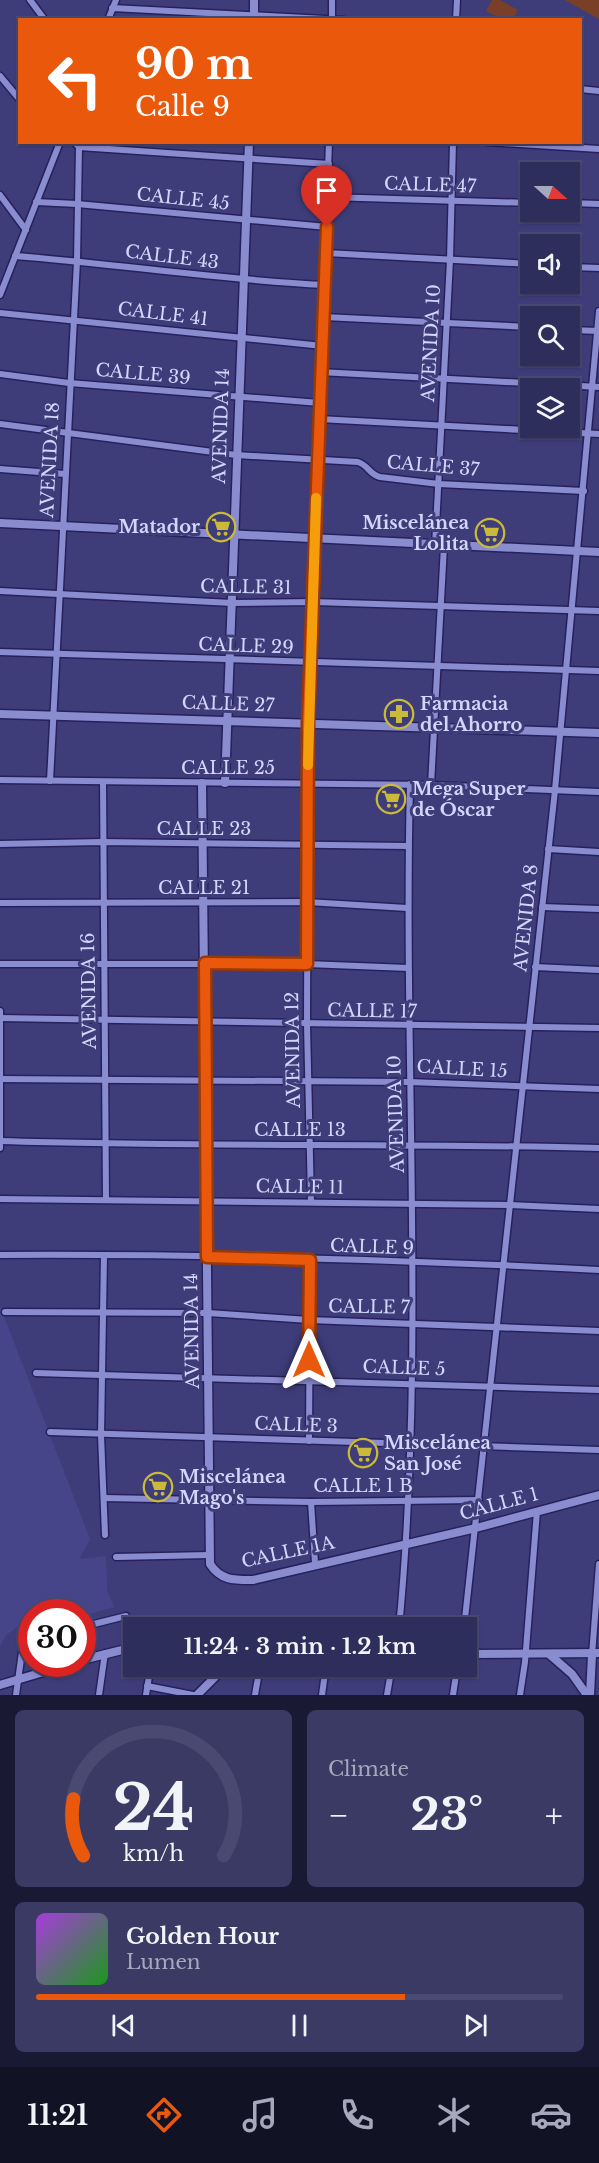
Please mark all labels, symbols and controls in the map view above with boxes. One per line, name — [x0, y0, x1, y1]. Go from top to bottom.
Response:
text: 90 m — [135, 38, 253, 90]
icon: left — [36, 42, 114, 120]
text: Calle 9 — [135, 90, 230, 123]
north arrow — [520, 162, 580, 222]
map controls — [520, 162, 580, 438]
pin — [301, 165, 352, 227]
street label: CALLE 47 — [383, 172, 477, 198]
icon: arrive — [310, 174, 343, 207]
street label: CALLE 45 — [135, 183, 231, 215]
button: sound — [520, 234, 580, 294]
street label: CALLE 43 — [124, 240, 220, 274]
street label: AVENIDA 10 — [417, 283, 445, 404]
street label: CALLE 41 — [116, 298, 210, 330]
button: search — [520, 306, 580, 366]
street label: CALLE 39 — [95, 359, 191, 389]
street label: AVENIDA 14 — [208, 368, 234, 485]
button: layers — [520, 378, 580, 438]
street label: AVENIDA 18 — [36, 401, 64, 520]
street label: CALLE 37 — [386, 451, 481, 481]
supermarket icon: Matador — [205, 511, 237, 543]
place label: Miscelánea Lolita — [362, 512, 470, 555]
place label: Matador — [119, 516, 200, 538]
supermarket icon: Miscelánea Lolita — [474, 517, 506, 549]
street label: CALLE 31 — [200, 575, 292, 599]
street label: CALLE 29 — [198, 633, 294, 659]
street label: CALLE 27 — [181, 691, 276, 717]
place label: Farmacia del Ahorro — [420, 693, 523, 736]
pharmacy icon: Farmacia del Ahorro — [383, 698, 415, 730]
street label: CALLE 25 — [181, 757, 275, 779]
place label: Mega Super de Óscar — [412, 778, 526, 821]
supermarket icon: Mega Super de Óscar — [375, 783, 407, 815]
street label: CALLE 23 — [157, 818, 251, 840]
street label: AVENIDA 8 — [509, 863, 543, 974]
street label: CALLE 21 — [158, 877, 250, 899]
street label: AVENIDA 16 — [77, 932, 101, 1051]
street label: AVENIDA 12 — [281, 992, 305, 1109]
street label: CALLE 17 — [327, 999, 418, 1023]
street label: AVENIDA 10 — [383, 1055, 409, 1174]
street label: CALLE 15 — [416, 1056, 508, 1082]
street label: CALLE 13 — [254, 1119, 346, 1141]
street label: CALLE 11 — [255, 1175, 345, 1199]
street label: CALLE 9 — [329, 1235, 415, 1259]
street label: AVENIDA 14 — [180, 1273, 204, 1390]
street label: CALLE 7 — [328, 1295, 411, 1319]
position arrow — [277, 1328, 341, 1392]
street label: CALLE 5 — [362, 1356, 446, 1380]
street label: CALLE 3 — [254, 1413, 338, 1437]
place label: Miscelánea San José — [384, 1432, 492, 1475]
supermarket icon: Miscelánea San José — [347, 1437, 379, 1469]
place label: Miscelánea Mago's — [179, 1466, 287, 1509]
supermarket icon: Miscelánea Mago's — [142, 1471, 174, 1503]
street label: CALLE 1 B — [313, 1475, 413, 1497]
street label: CALLE 1 — [457, 1483, 541, 1525]
street label: CALLE 1A — [239, 1531, 338, 1573]
speed limit sign: 30 — [18, 1599, 96, 1677]
text: 11:24 · 3 min · 1.2 km — [184, 1633, 416, 1660]
text: Climate — [328, 1757, 409, 1781]
text: 24 — [112, 1769, 195, 1847]
text: 23° — [410, 1786, 483, 1842]
text: − — [328, 1795, 349, 1836]
text: + — [545, 1795, 563, 1836]
text: km/h — [123, 1840, 184, 1867]
text: Golden Hour — [126, 1923, 279, 1950]
text: Lumen — [126, 1950, 201, 1974]
icon: previous — [107, 2009, 140, 2042]
icon: pause — [283, 2009, 316, 2042]
icon: next — [459, 2009, 492, 2042]
icon: directions — [143, 2094, 185, 2136]
icon: music — [239, 2094, 281, 2136]
icon: phone — [336, 2094, 378, 2136]
icon: climate — [433, 2094, 475, 2136]
icon: car — [530, 2094, 572, 2136]
text: 11:21 — [27, 2099, 88, 2132]

